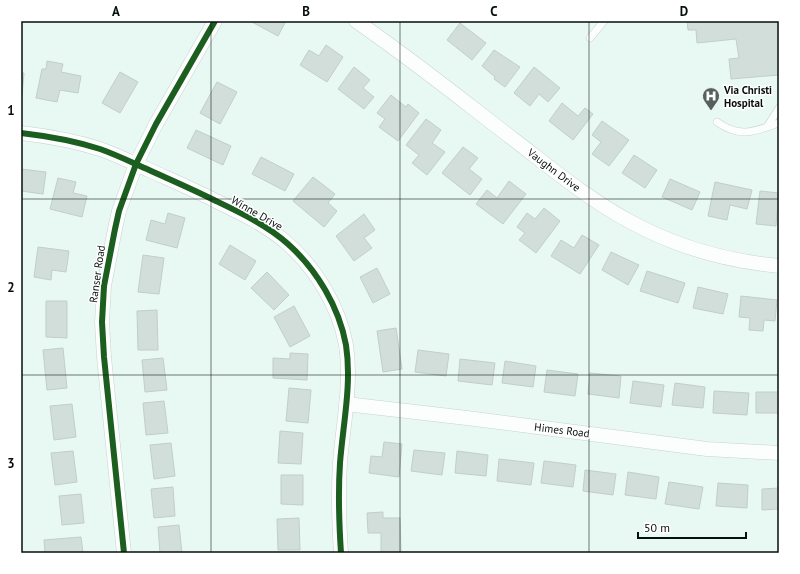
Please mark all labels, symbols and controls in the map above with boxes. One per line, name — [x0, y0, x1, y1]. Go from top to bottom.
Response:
text: A — [112, 3, 120, 20]
text: B — [302, 3, 310, 20]
text: C — [490, 3, 498, 20]
text: D — [680, 3, 688, 20]
place label: Via Christi Hospital — [723, 83, 772, 110]
hospital icon: Via Christi Hospital — [701, 86, 721, 111]
text: 1 — [7, 102, 15, 119]
street label: Vaughn Drive — [524, 145, 584, 195]
street label: Winne Drive — [229, 193, 286, 234]
street label: Ranser Road — [86, 244, 108, 304]
text: 2 — [7, 279, 15, 296]
street label: Himes Road — [533, 420, 591, 440]
text: 3 — [7, 455, 15, 472]
scale bar — [638, 514, 746, 540]
text: 50 m — [644, 520, 670, 535]

